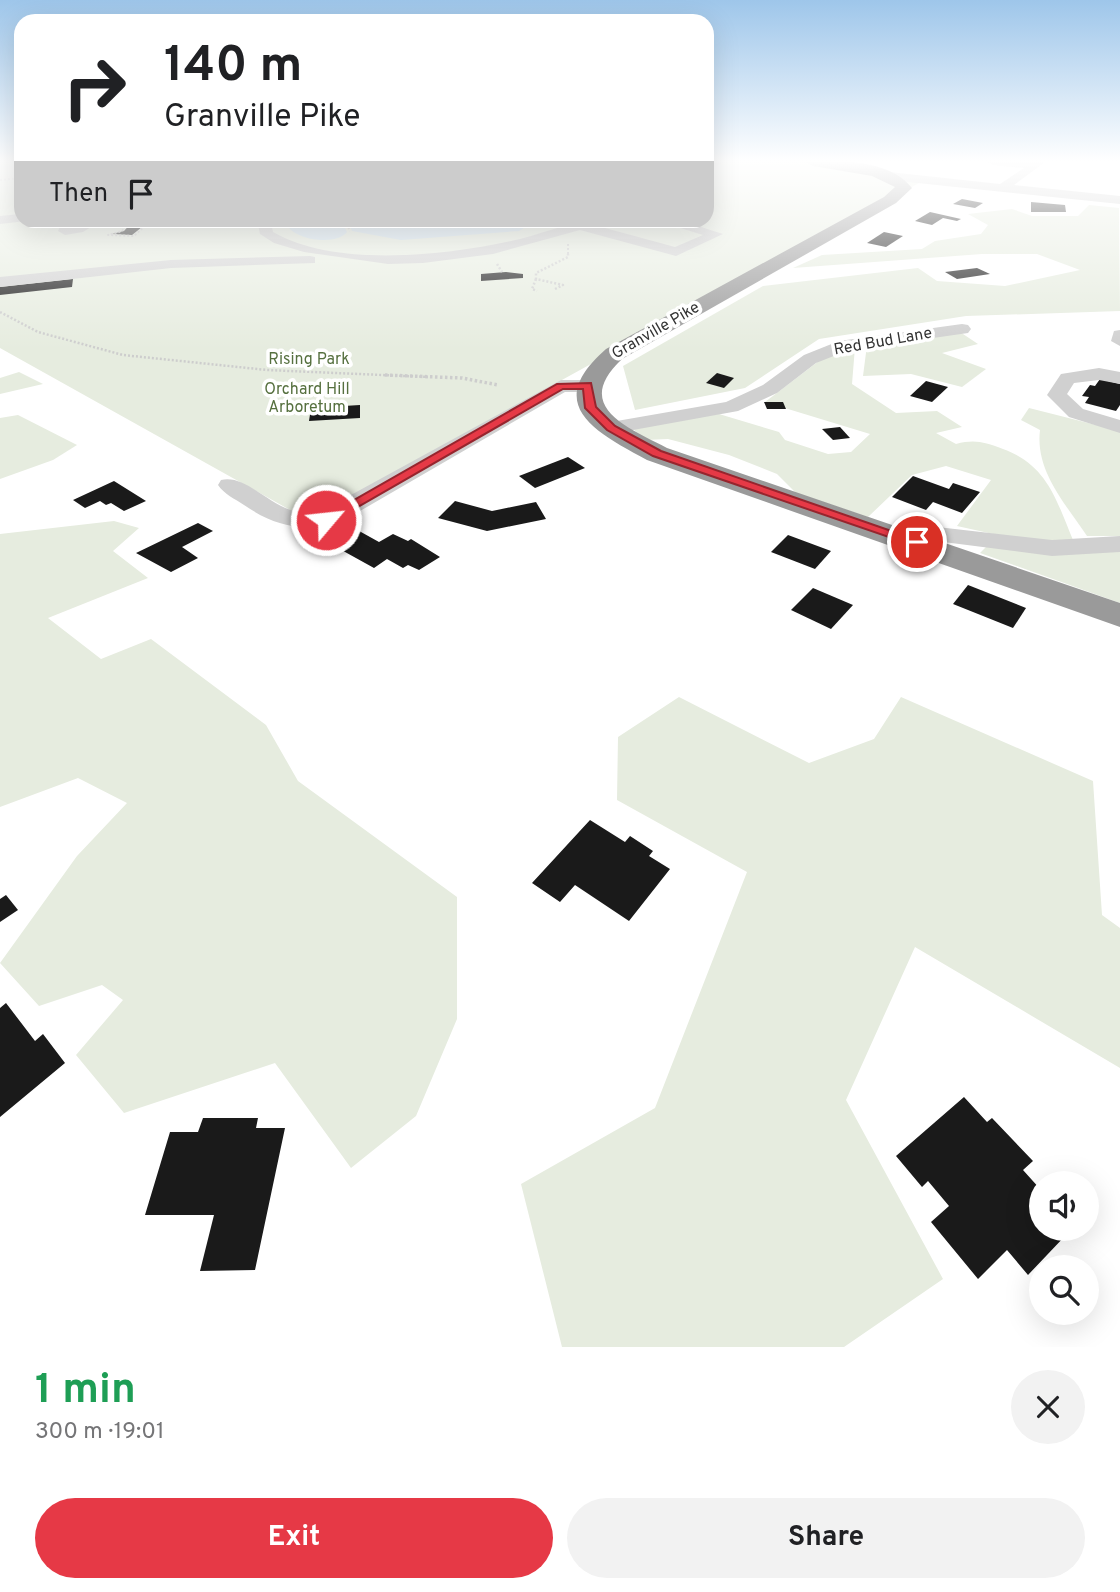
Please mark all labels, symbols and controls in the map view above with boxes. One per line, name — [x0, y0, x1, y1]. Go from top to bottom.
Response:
text: 140 m — [164, 37, 303, 99]
icon: right — [49, 42, 140, 133]
text: Granville Pike — [164, 98, 361, 138]
icon: arrive — [122, 175, 160, 213]
text: Then — [49, 178, 108, 211]
street label: Granville Pike — [608, 298, 704, 364]
street label: Red Bud Lane — [832, 324, 934, 360]
park label: Rising Park — [268, 350, 350, 370]
park label: Orchard Hill Arboretum — [264, 380, 350, 418]
position arrow — [289, 483, 363, 557]
pin — [887, 512, 947, 572]
icon: arrive — [898, 523, 936, 561]
map controls — [1029, 1171, 1099, 1325]
button: sound — [1029, 1171, 1099, 1241]
button: search — [1029, 1255, 1099, 1325]
text: 1 min — [35, 1365, 136, 1418]
button: close — [1011, 1370, 1085, 1444]
text: 300 m · 19:01 — [35, 1418, 165, 1447]
button: Exit — [35, 1498, 553, 1578]
button: Share — [567, 1498, 1085, 1578]

